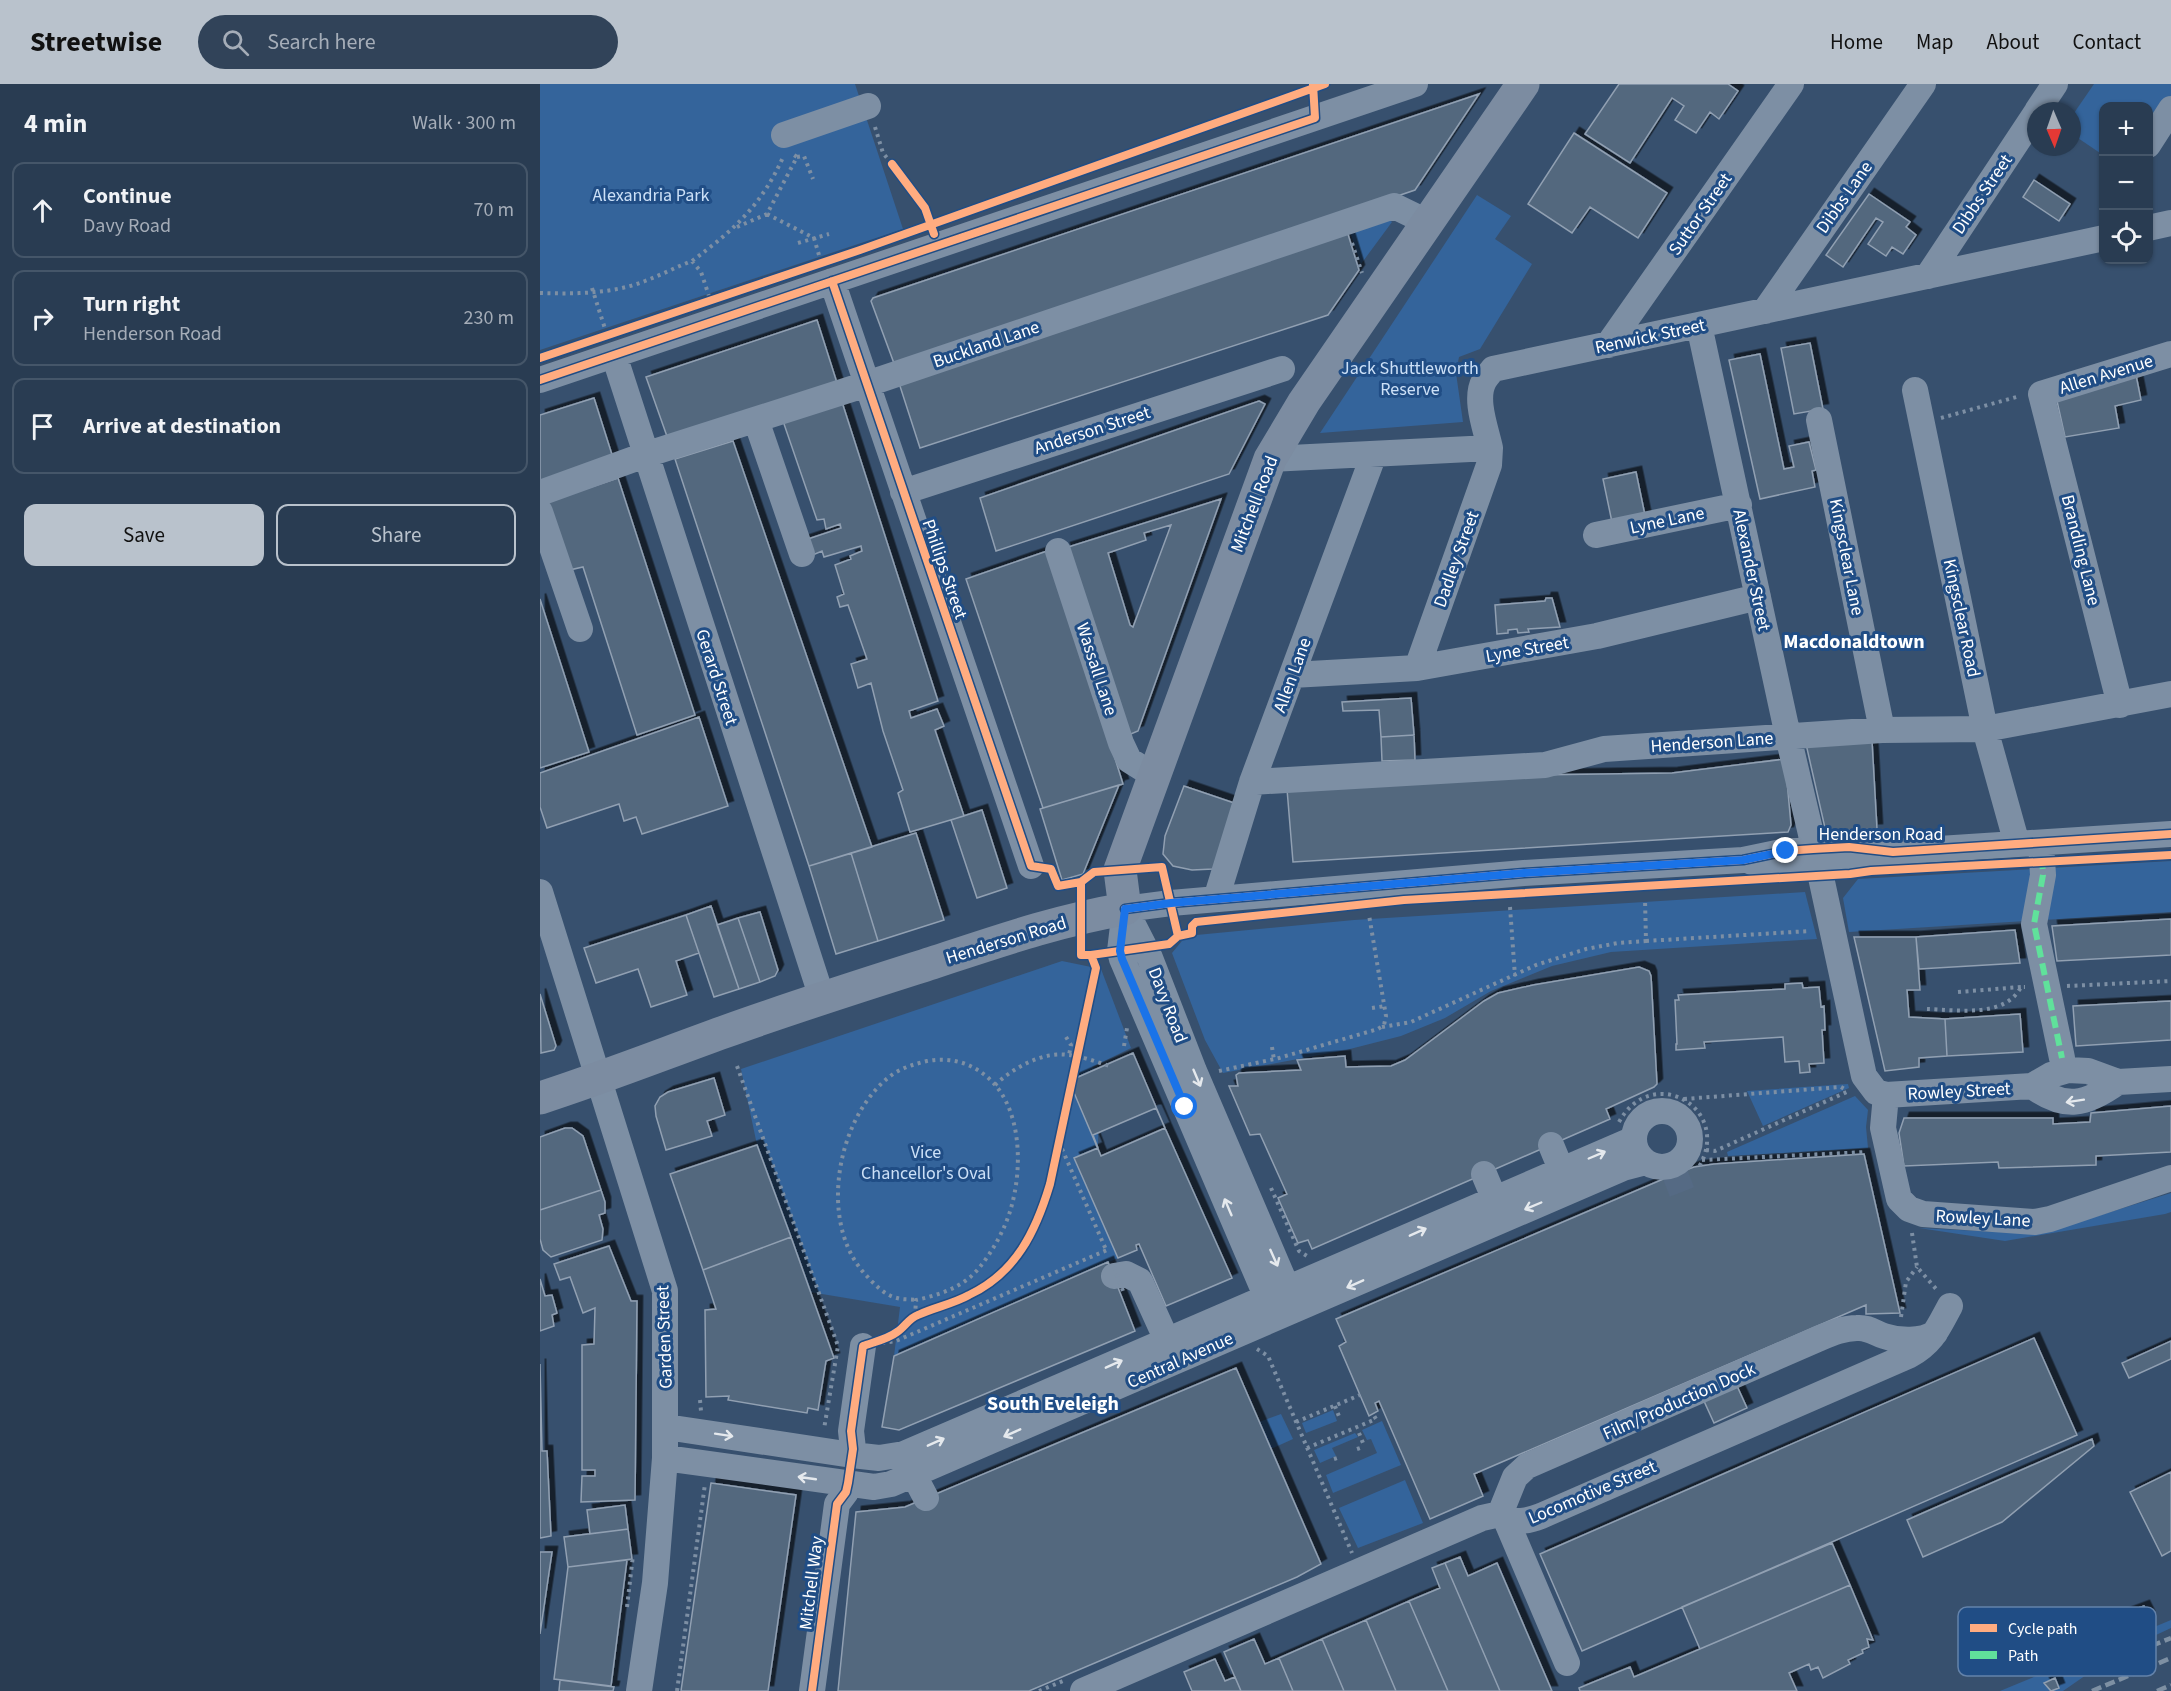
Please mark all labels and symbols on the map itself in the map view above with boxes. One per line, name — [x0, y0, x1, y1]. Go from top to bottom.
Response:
north arrow — [2027, 102, 2081, 156]
street label: Dibbs Street — [1946, 149, 2018, 239]
street label: Dibbs Lane — [1810, 156, 1879, 238]
street label: Suttor Street — [1663, 168, 1738, 261]
park label: Alexandria Park — [593, 183, 710, 208]
street label: Renwick Street — [1593, 313, 1707, 360]
street label: Buckland Lane — [930, 315, 1043, 374]
street label: Allen Avenue — [2056, 348, 2156, 401]
park label: Jack Shuttleworth Reserve — [1341, 356, 1479, 402]
street label: Anderson Street — [1031, 400, 1153, 461]
street label: Mitchell Road — [1225, 452, 1284, 556]
street label: Brandling Lane — [2055, 492, 2106, 608]
street label: Kingsclear Lane — [1823, 497, 1870, 618]
street label: Lyne Lane — [1628, 500, 1707, 541]
street label: Alexander Street — [1726, 507, 1777, 633]
street label: Dadley Street — [1427, 508, 1485, 611]
street label: Phillips Street — [916, 516, 973, 623]
street label: Kingsclear Road — [1937, 557, 1986, 680]
street label: Wassall Lane — [1070, 619, 1123, 719]
street label: Gerard Street — [689, 626, 744, 728]
district label: Macdonaldtown — [1783, 628, 1925, 656]
street label: Lyne Street — [1484, 630, 1571, 669]
street label: Allen Lane — [1267, 634, 1318, 716]
street label: Henderson Lane — [1650, 726, 1774, 759]
street label: Henderson Road — [1819, 822, 1943, 847]
route end — [1772, 837, 1798, 863]
street label: Henderson Road — [943, 910, 1070, 971]
street label: Davy Road — [1142, 964, 1193, 1047]
one-way arrow — [1192, 1069, 1203, 1087]
street label: Rowley Street — [1907, 1076, 2011, 1107]
route start — [1171, 1093, 1197, 1119]
one-way arrow — [2065, 1096, 2085, 1107]
park label: Vice Chancellor's Oval — [861, 1140, 991, 1186]
one-way arrow — [1588, 1149, 1606, 1160]
one-way arrow — [1222, 1198, 1233, 1216]
one-way arrow — [1524, 1201, 1543, 1212]
street label: Rowley Lane — [1935, 1204, 2031, 1233]
one-way arrow — [1409, 1226, 1427, 1237]
one-way arrow — [1269, 1248, 1280, 1266]
one-way arrow — [1346, 1279, 1364, 1291]
street label: Garden Street — [650, 1285, 679, 1389]
street label: Central Avenue — [1123, 1326, 1237, 1395]
street label: Film/Production Dock — [1599, 1357, 1760, 1446]
one-way arrow — [1105, 1358, 1123, 1369]
district label: South Eveleigh — [987, 1390, 1119, 1418]
one-way arrow — [1003, 1428, 1021, 1439]
one-way arrow — [714, 1430, 733, 1441]
one-way arrow — [926, 1436, 944, 1447]
street label: Locomotive Street — [1524, 1454, 1660, 1531]
one-way arrow — [798, 1472, 817, 1483]
street label: Mitchell Way — [793, 1534, 830, 1631]
legend — [1958, 1607, 2156, 1676]
text: Cycle path — [2008, 1618, 2077, 1640]
text: Path — [2008, 1645, 2038, 1667]

